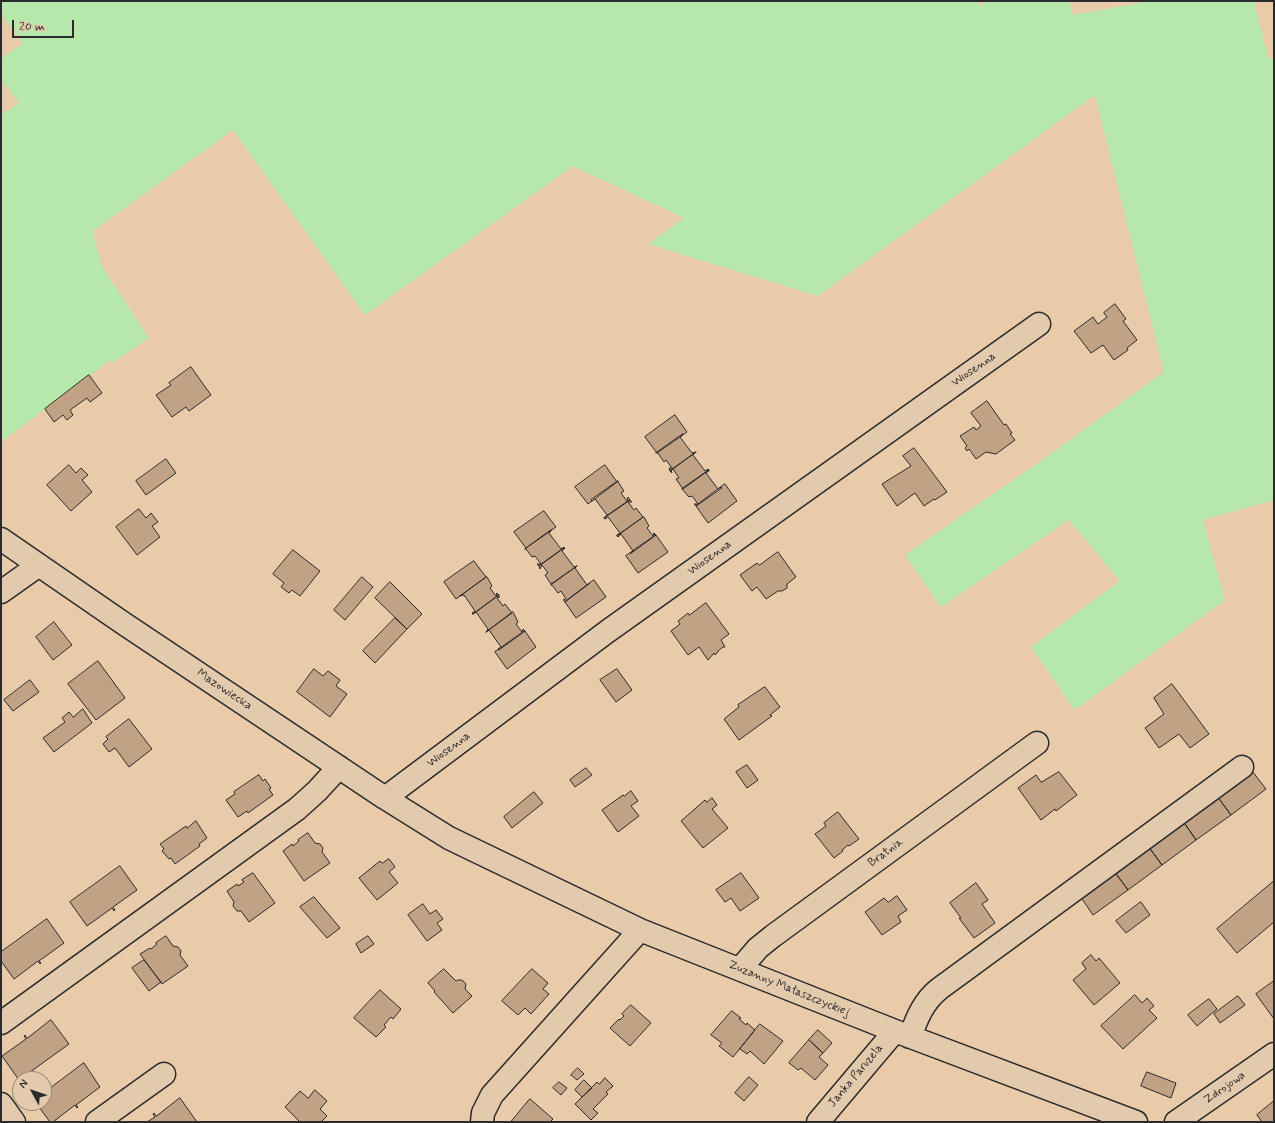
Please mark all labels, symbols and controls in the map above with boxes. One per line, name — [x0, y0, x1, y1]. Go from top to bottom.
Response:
scale bar — [14, 12, 76, 38]
text: 20 m — [19, 19, 45, 35]
street label: Wiosenna — [949, 350, 999, 390]
street label: Wiosenna — [685, 537, 735, 579]
street label: Mazowiecka — [194, 666, 254, 714]
street label: Wiosenna — [424, 729, 474, 771]
street label: Bratnia — [866, 835, 906, 871]
street label: Zuzanny Małaszczyckiej — [726, 958, 852, 1020]
street label: Janka Paruzela — [826, 1042, 886, 1110]
street label: Zdrojowa — [1201, 1069, 1249, 1107]
north arrow — [12, 1071, 52, 1111]
text: N — [16, 1077, 31, 1091]

